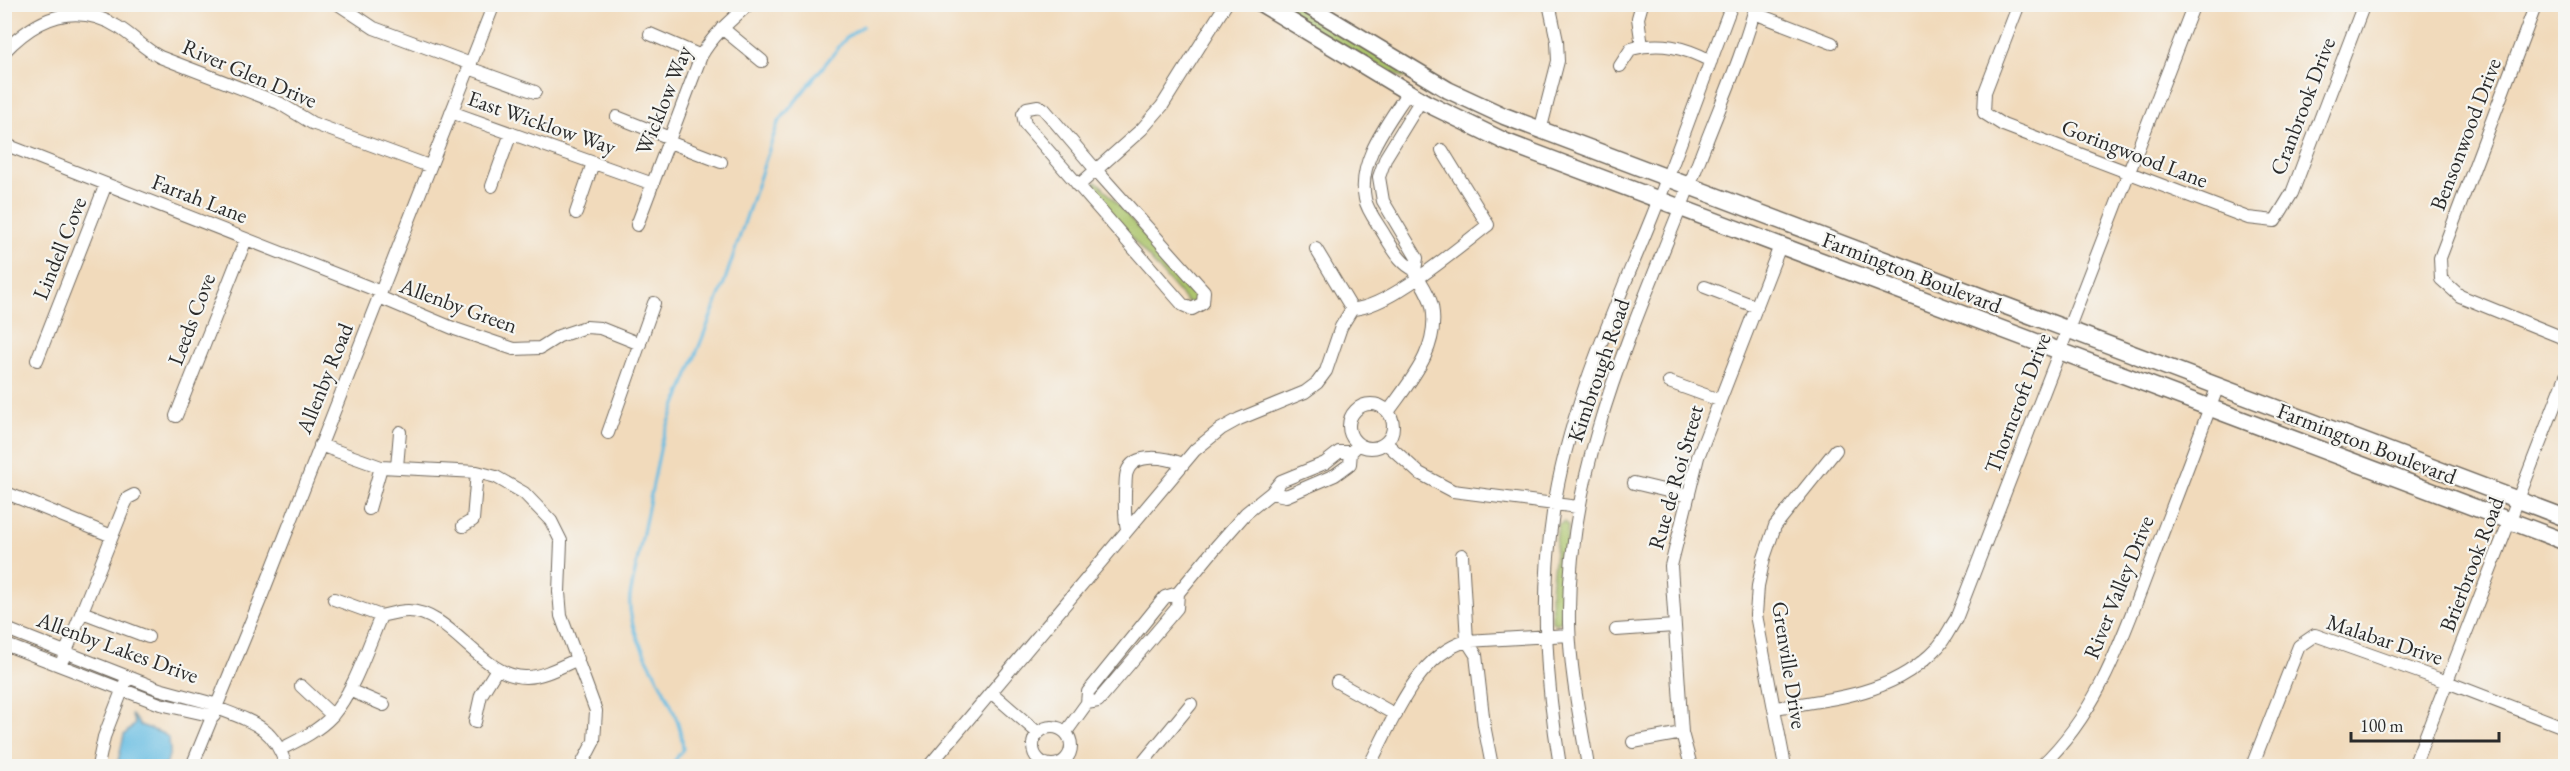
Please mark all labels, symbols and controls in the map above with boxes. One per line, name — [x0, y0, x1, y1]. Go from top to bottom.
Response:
street label: River Glen Drive — [178, 32, 322, 115]
street label: Cranbrook Drive — [2263, 33, 2342, 179]
street label: Wicklow Way — [628, 41, 699, 159]
street label: Bensonwood Drive — [2423, 53, 2508, 215]
street label: East Wicklow Way — [464, 84, 620, 162]
street label: Goringwood Lane — [2057, 112, 2213, 195]
street label: Farrah Lane — [148, 167, 252, 230]
street label: Lindell Cove — [26, 192, 93, 304]
street label: Farmington Boulevard — [1818, 225, 2007, 320]
street label: Leeds Cove — [161, 269, 222, 369]
street label: Allenby Green — [395, 271, 522, 340]
street label: Kimbrough Road — [1560, 294, 1637, 446]
street label: Allenby Road — [289, 318, 360, 439]
street label: Thorncroft Drive — [1977, 328, 2058, 478]
street label: Farmington Boulevard — [2273, 396, 2462, 491]
street label: Rue de Roi Street — [1641, 401, 1710, 553]
street label: Brierbrook Road — [2432, 492, 2511, 636]
street label: River Valley Drive — [2077, 511, 2161, 663]
street label: Grenville Drive — [1765, 599, 1814, 731]
street label: Allenby Lakes Drive — [32, 604, 203, 690]
street label: Malabar Drive — [2323, 607, 2447, 672]
scale bar — [2351, 705, 2500, 743]
text: 100 m — [2360, 714, 2404, 737]

